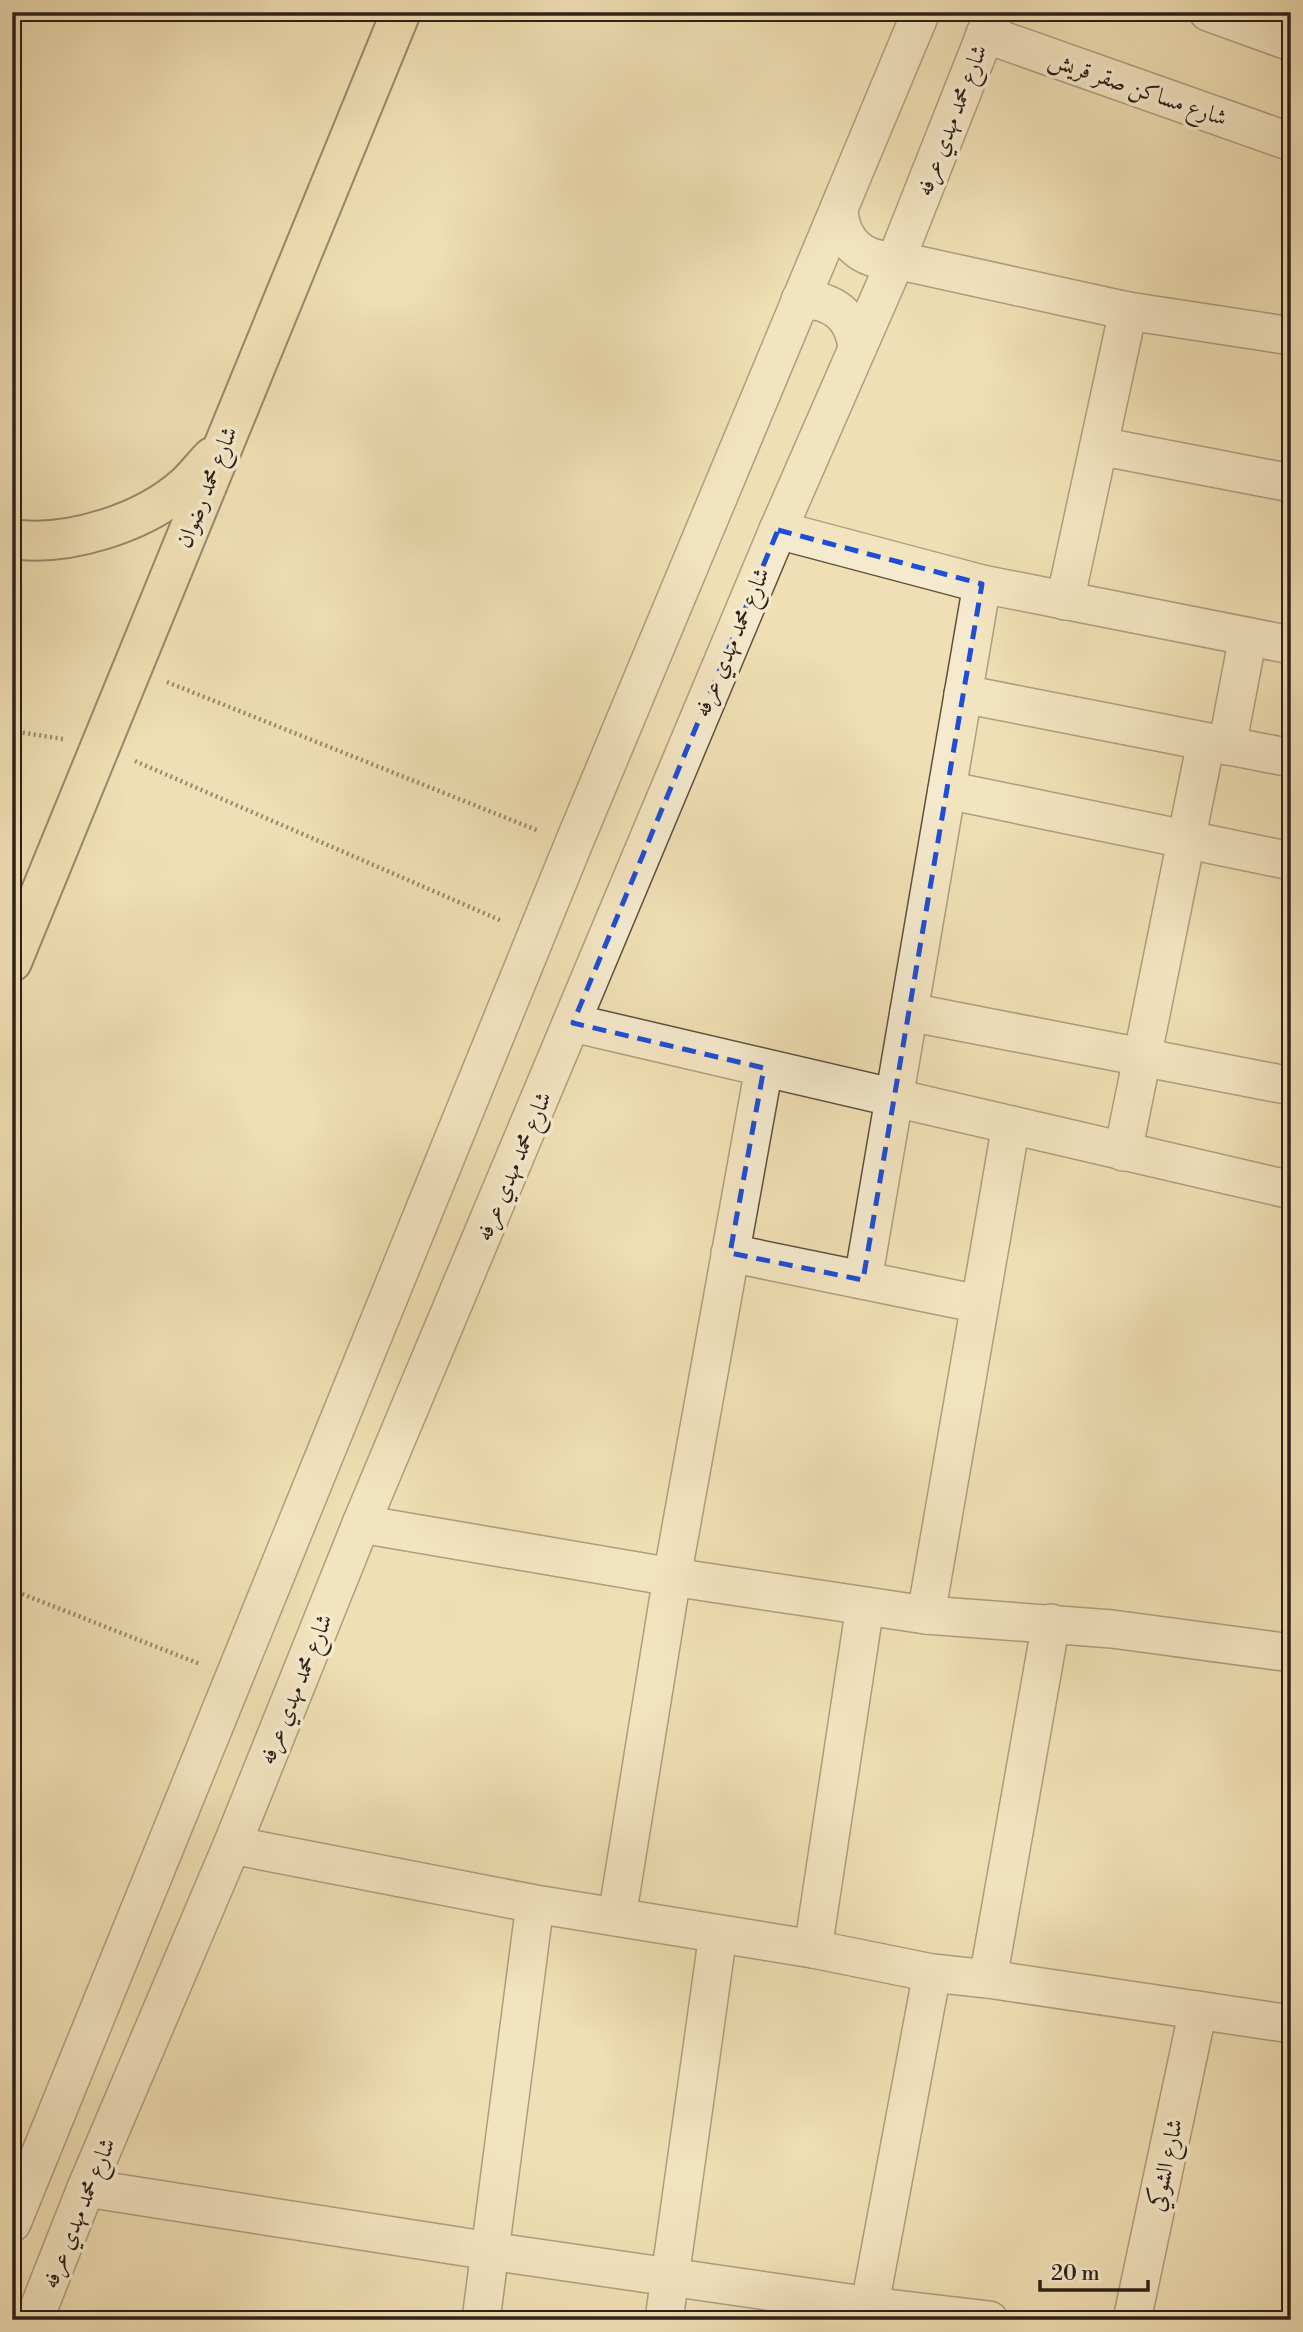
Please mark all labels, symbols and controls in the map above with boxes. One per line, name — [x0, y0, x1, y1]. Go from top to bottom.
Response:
street label: شارع محمد مهدي عرفه — [910, 41, 998, 202]
street label: شارع مساكن صقر قريش — [1043, 45, 1231, 137]
street label: شارع محمد رضوان — [170, 423, 249, 554]
street label: شارع محمد مهدي عرفه — [688, 563, 781, 723]
street label: شارع محمد مهدي عرفه — [470, 1087, 563, 1247]
street label: شارع محمد مهدي عرفه — [253, 1610, 343, 1771]
street label: شارع الشوكي — [1142, 2116, 1194, 2215]
street label: شارع محمد مهدي عرفه — [36, 2134, 126, 2295]
scale bar — [1040, 2248, 1149, 2292]
text: 20 m — [1051, 2261, 1100, 2287]

